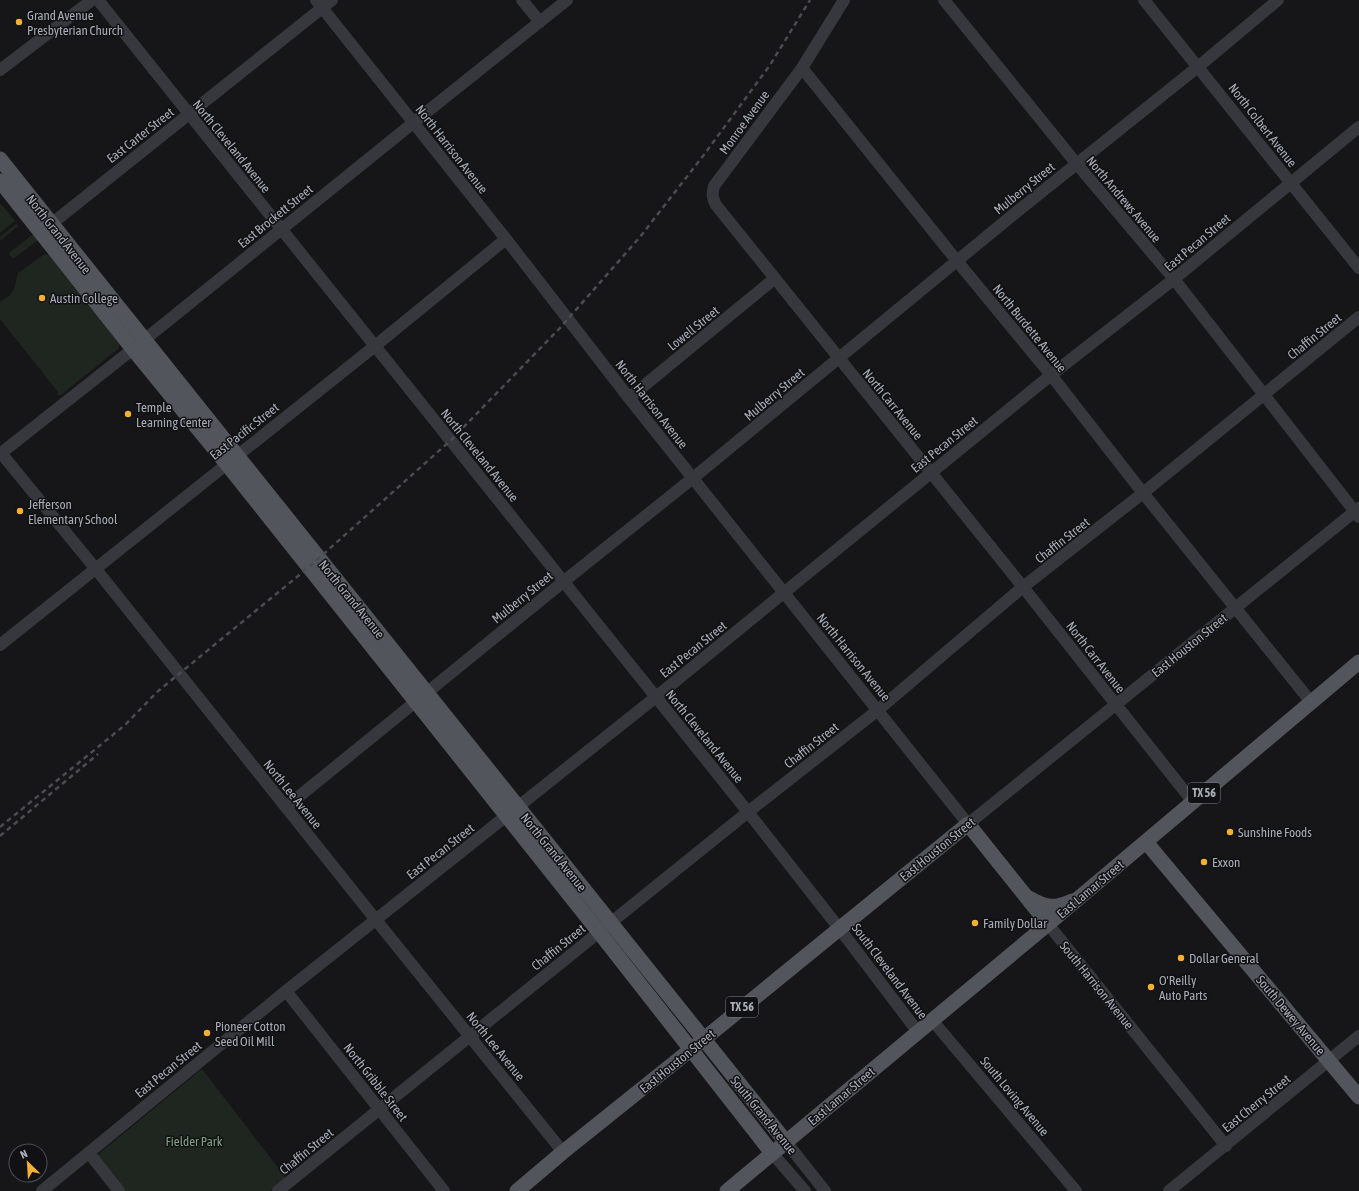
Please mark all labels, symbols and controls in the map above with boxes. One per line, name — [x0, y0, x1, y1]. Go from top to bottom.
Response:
place label: Grand Avenue Presbyterian Church — [27, 8, 123, 38]
marker: Grand Avenue Presbyterian Church — [14, 17, 24, 27]
street label: North Colbert Avenue — [1225, 81, 1300, 170]
street label: Monroe Avenue — [716, 88, 772, 157]
street label: North Cleveland Avenue — [190, 97, 274, 196]
street label: North Harrison Avenue — [412, 102, 491, 197]
street label: East Carter Street — [104, 104, 177, 166]
street label: North Andrews Avenue — [1083, 153, 1164, 246]
street label: Mulberry Street — [991, 159, 1058, 217]
street label: East Brockett Street — [235, 182, 316, 251]
street label: North Grand Avenue — [23, 192, 94, 277]
street label: East Pecan Street — [1161, 210, 1233, 274]
street label: North Burdette Avenue — [990, 281, 1070, 375]
place label: Austin College — [50, 291, 118, 306]
marker: Austin College — [37, 293, 47, 303]
street label: Lowell Street — [665, 303, 722, 354]
street label: Chaffin Street — [1284, 310, 1344, 363]
street label: North Harrison Avenue — [612, 357, 691, 452]
street label: Mulberry Street — [741, 365, 808, 424]
street label: North Carr Avenue — [860, 366, 926, 443]
place label: Temple Learning Center — [136, 400, 211, 430]
street label: East Pacific Street — [207, 400, 282, 463]
street label: North Cleveland Avenue — [438, 406, 522, 505]
marker: Temple Learning Center — [123, 409, 133, 419]
street label: East Pecan Street — [908, 413, 981, 476]
place label: Jefferson Elementary School — [28, 497, 118, 527]
marker: Jefferson Elementary School — [15, 506, 25, 516]
street label: Chaffin Street — [1032, 514, 1093, 566]
street label: North Grand Avenue — [316, 557, 388, 641]
street label: Mulberry Street — [489, 568, 556, 626]
street label: North Harrison Avenue — [814, 610, 894, 704]
street label: East Houston Street — [1149, 610, 1230, 680]
street label: East Pecan Street — [657, 618, 730, 681]
street label: North Carr Avenue — [1063, 619, 1128, 696]
street label: North Cleveland Avenue — [663, 687, 747, 786]
street label: Chaffin Street — [781, 719, 842, 771]
street label: North Lee Avenue — [260, 757, 325, 832]
road number: TX 56 — [1188, 783, 1220, 803]
street label: North Grand Avenue — [518, 810, 590, 894]
street label: East Houston Street — [897, 814, 978, 884]
street label: East Pecan Street — [404, 820, 477, 882]
place label: Sunshine Foods — [1238, 825, 1312, 840]
marker: Sunshine Foods — [1225, 827, 1235, 837]
place label: Exxon — [1212, 855, 1240, 870]
street label: East Lamar Street — [1054, 857, 1127, 922]
marker: Exxon — [1199, 857, 1209, 867]
place label: Family Dollar — [983, 916, 1047, 931]
marker: Family Dollar — [970, 918, 980, 928]
street label: Chaffin Street — [528, 921, 588, 974]
street label: South Cleveland Avenue — [849, 921, 930, 1022]
street label: South Harrison Avenue — [1057, 938, 1137, 1032]
place label: Dollar General — [1189, 951, 1260, 966]
marker: Dollar General — [1176, 953, 1186, 963]
street label: South Dewey Avenue — [1253, 972, 1328, 1058]
place label: O'Reilly Auto Parts — [1159, 973, 1208, 1003]
marker: O'Reilly Auto Parts — [1146, 982, 1156, 992]
road number: TX 56 — [726, 997, 758, 1017]
street label: North Lee Avenue — [463, 1009, 528, 1084]
place label: Pioneer Cotton Seed Oil Mill — [215, 1019, 286, 1049]
street label: East Houston Street — [637, 1026, 718, 1096]
marker: Pioneer Cotton Seed Oil Mill — [202, 1028, 212, 1038]
street label: East Pecan Street — [132, 1038, 205, 1101]
street label: North Gribble Street — [340, 1040, 411, 1125]
street label: South Loving Avenue — [977, 1054, 1052, 1139]
street label: East Lamar Street — [805, 1064, 878, 1129]
street label: East Cherry Street — [1219, 1071, 1294, 1135]
street label: South Grand Avenue — [727, 1073, 800, 1158]
street label: Chaffin Street — [276, 1125, 336, 1178]
park label: Fielder Park — [166, 1134, 223, 1149]
north arrow — [8, 1143, 48, 1183]
text: N — [18, 1147, 29, 1161]

